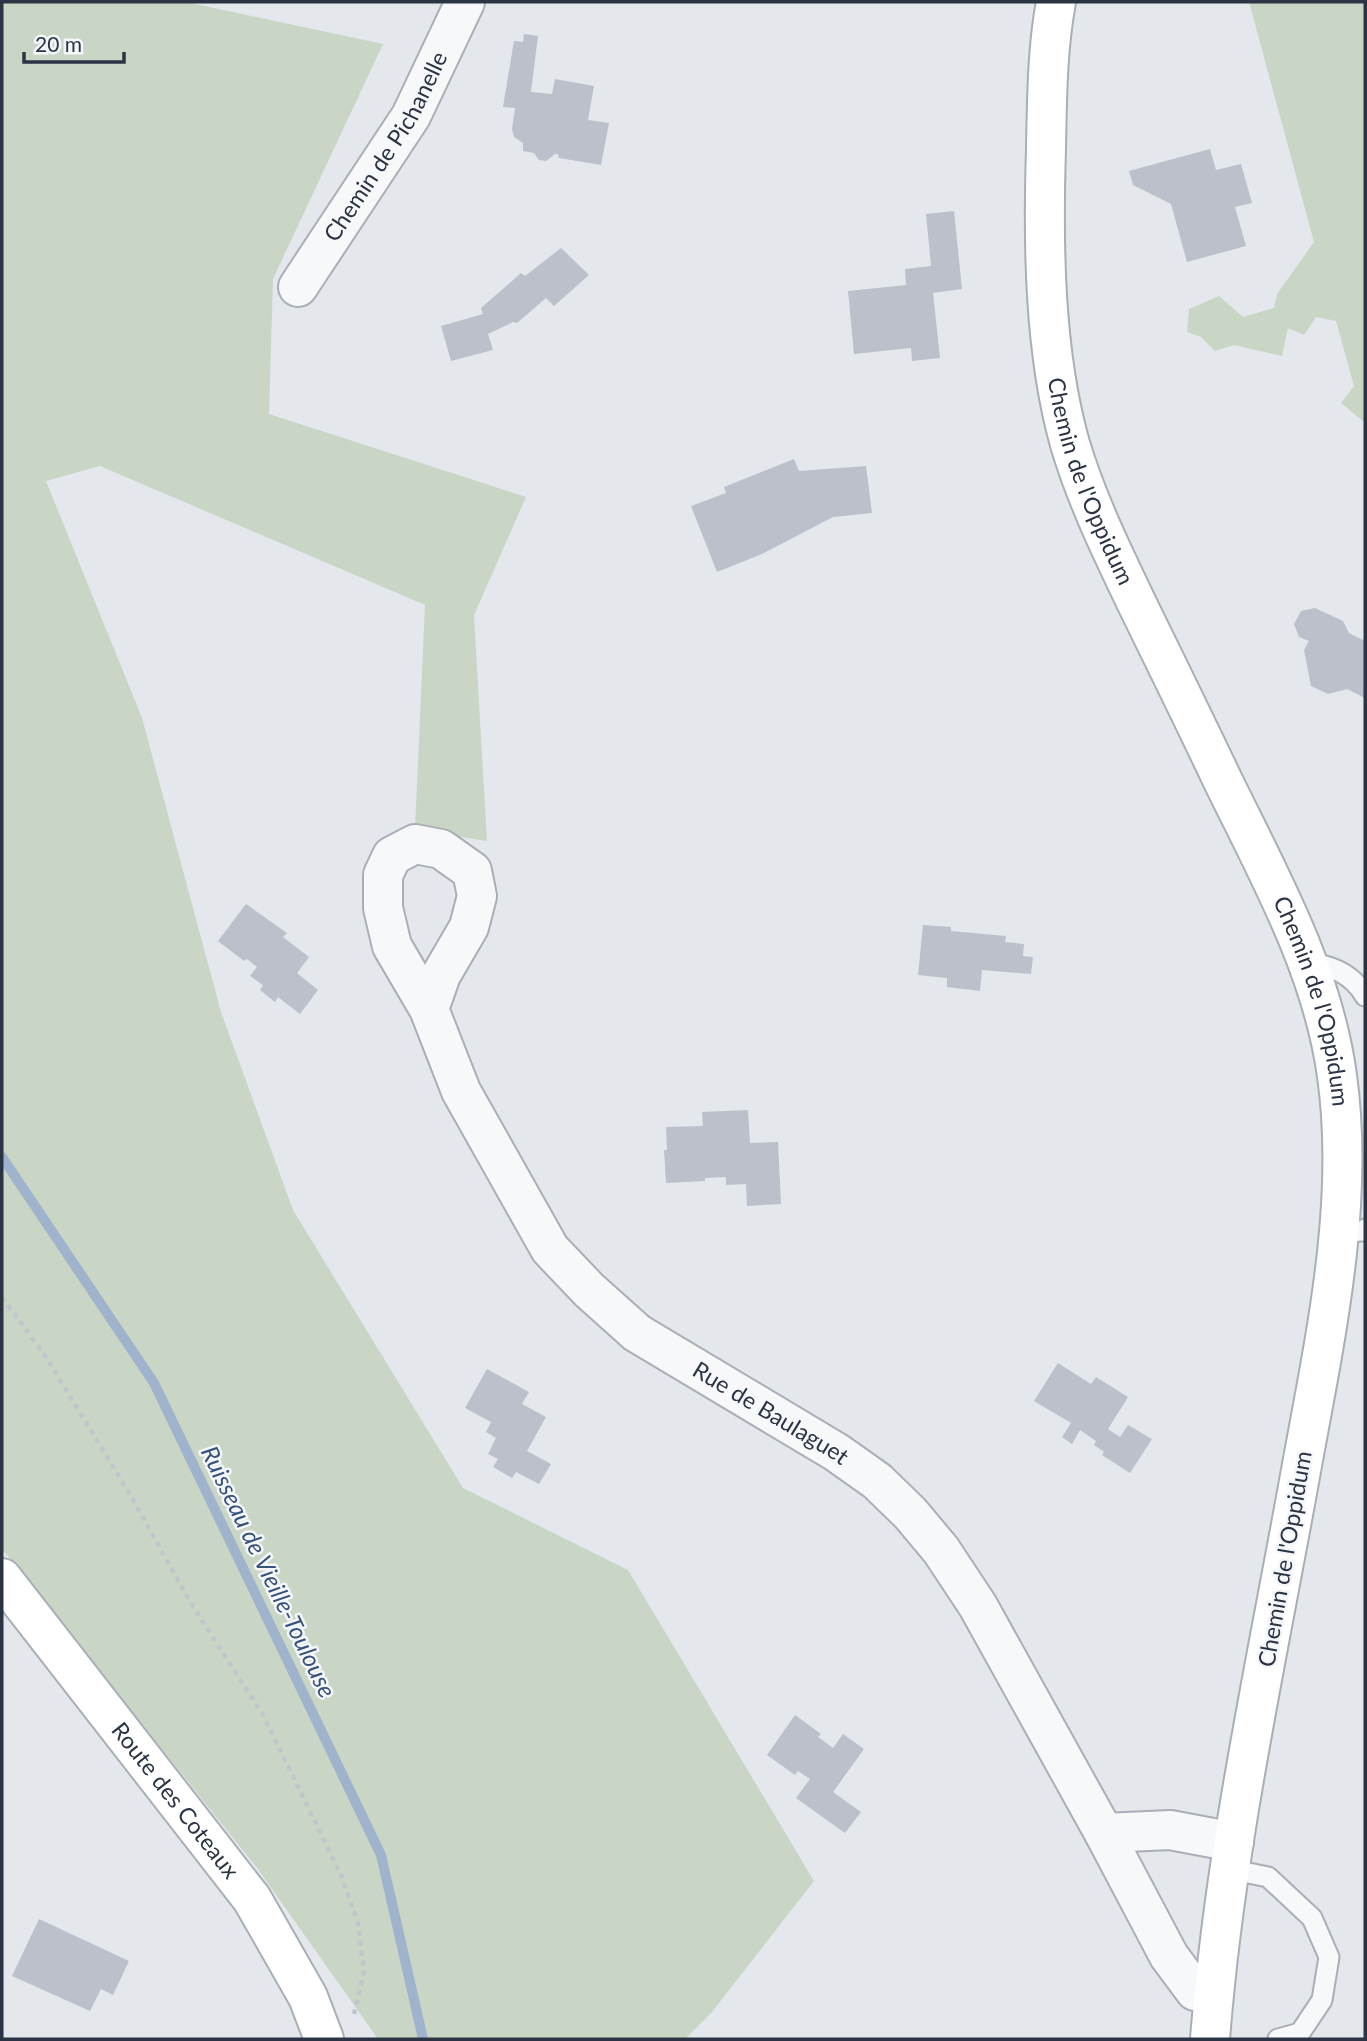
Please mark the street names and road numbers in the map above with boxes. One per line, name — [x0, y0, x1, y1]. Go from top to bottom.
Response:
street label: Chemin de Pichanelle — [317, 47, 453, 246]
street label: Chemin de l'Oppidum — [1043, 375, 1141, 589]
street label: Chemin de l'Oppidum — [1268, 891, 1355, 1108]
street label: Rue de Baulaguet — [688, 1355, 855, 1470]
street label: Chemin de l'Oppidum — [1251, 1449, 1317, 1669]
street label: Route des Coteaux — [106, 1716, 246, 1884]

